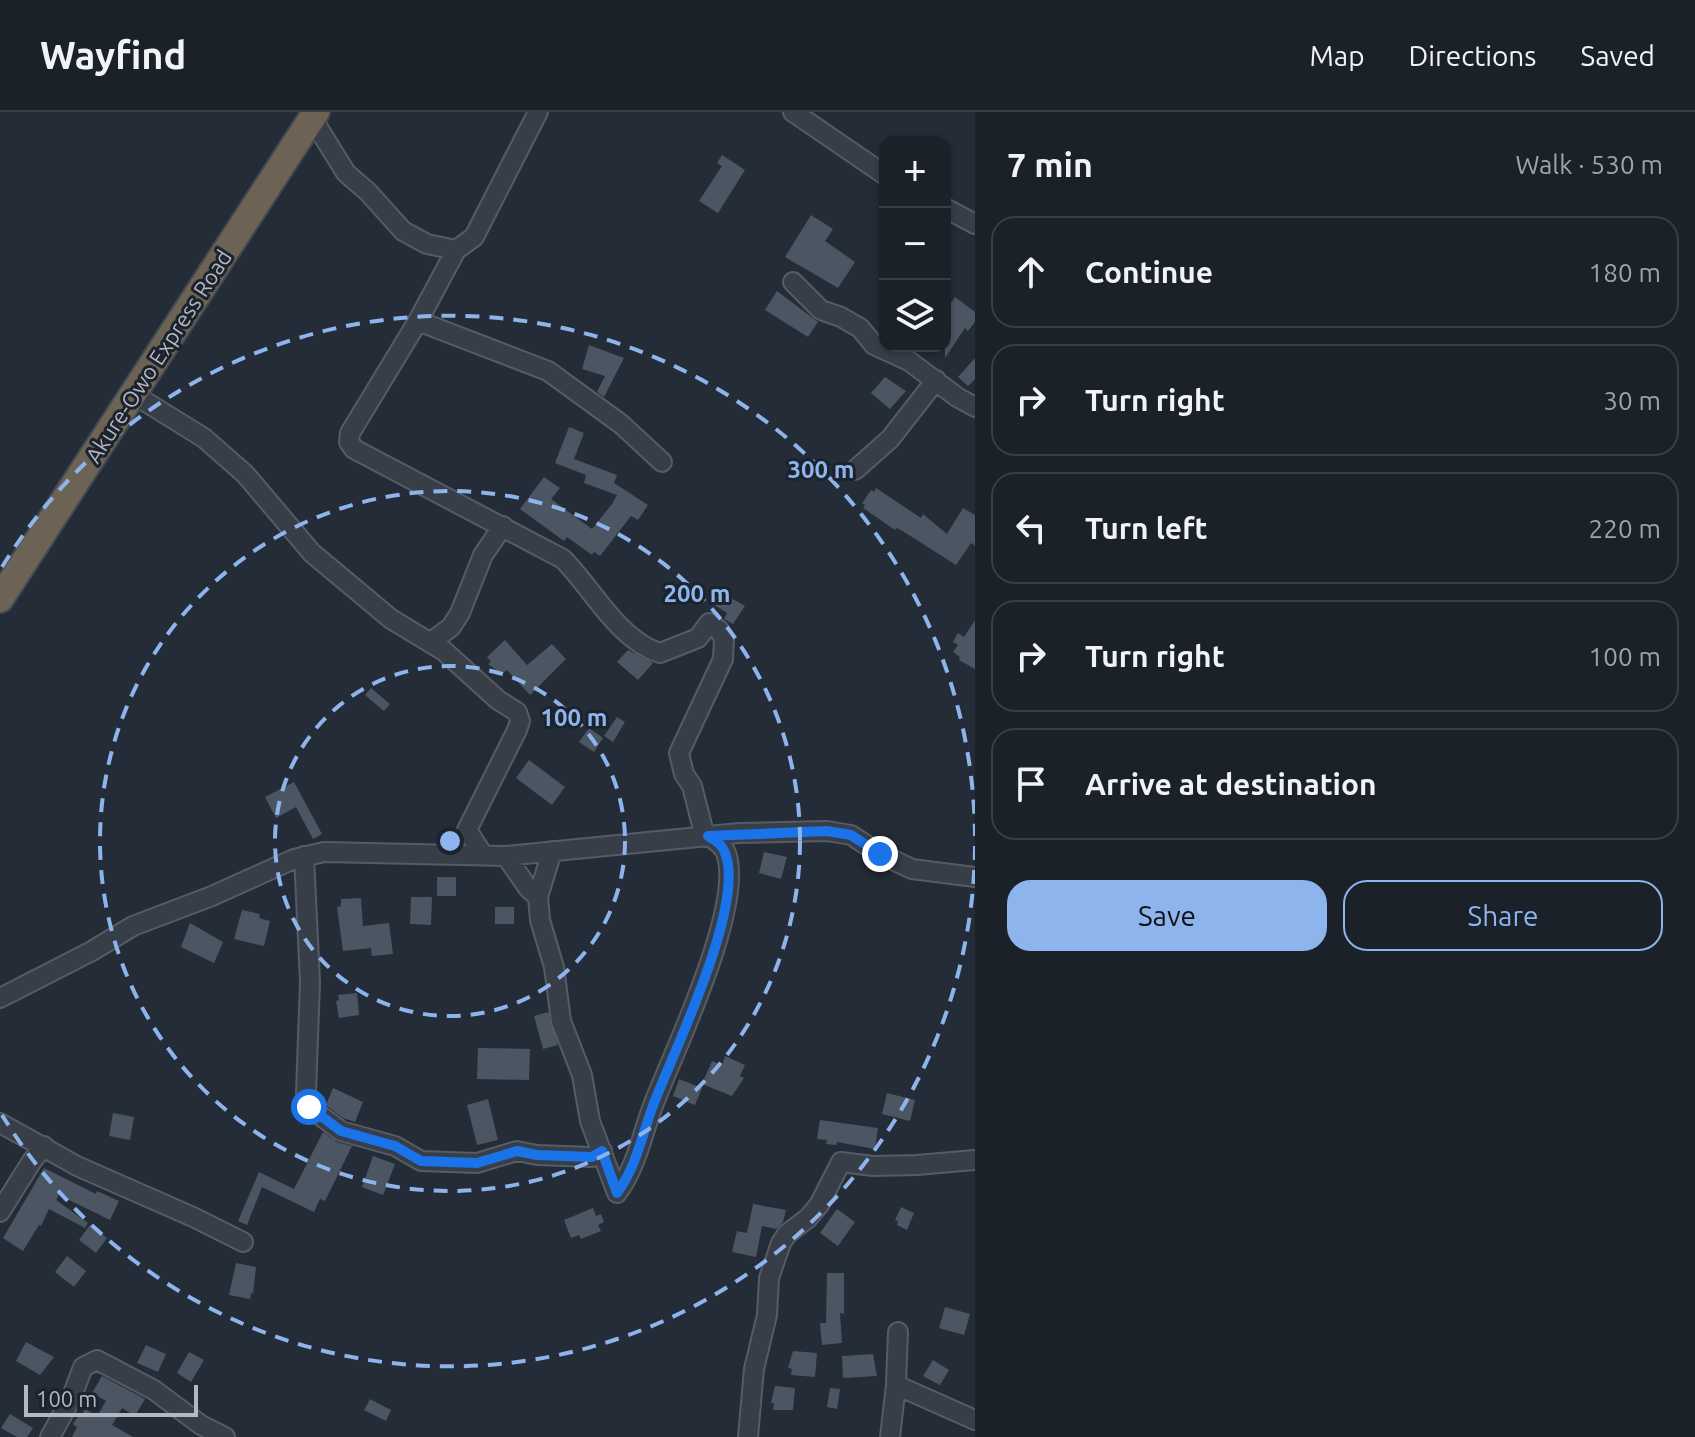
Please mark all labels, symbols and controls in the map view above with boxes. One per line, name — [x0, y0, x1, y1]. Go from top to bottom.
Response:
text: Wayfind — [40, 34, 186, 76]
text: Map — [1309, 40, 1365, 71]
text: Directions — [1409, 40, 1536, 71]
text: Saved — [1580, 40, 1655, 71]
map controls — [879, 136, 951, 352]
button: + — [879, 136, 951, 208]
text: 7 min — [1007, 145, 1093, 183]
text: Walk · 530 m — [1515, 150, 1663, 179]
button: − — [879, 208, 951, 280]
street label: Akure-Owo Express Road — [80, 245, 236, 467]
icon: ahead — [1009, 250, 1053, 294]
text: Continue — [1085, 255, 1213, 289]
text: 180 m — [1589, 258, 1661, 287]
button: layers — [879, 280, 951, 352]
icon: right — [1009, 378, 1053, 422]
text: Turn right — [1085, 383, 1225, 417]
text: 30 m — [1603, 386, 1661, 415]
text: 300 m — [788, 456, 854, 483]
icon: left — [1009, 506, 1053, 550]
text: Turn left — [1085, 511, 1207, 545]
text: 220 m — [1589, 514, 1661, 543]
text: 200 m — [664, 580, 730, 607]
icon: right — [1009, 634, 1053, 678]
text: Turn right — [1085, 639, 1225, 673]
text: 100 m — [1589, 642, 1661, 671]
text: 100 m — [541, 704, 607, 731]
icon: arrive — [1009, 762, 1053, 806]
text: Arrive at destination — [1085, 767, 1377, 801]
centre of rings — [436, 827, 464, 855]
route end — [862, 836, 898, 872]
button: Save — [1007, 880, 1327, 951]
button: Share — [1343, 880, 1663, 951]
route start — [291, 1089, 327, 1125]
scale bar — [24, 1381, 198, 1417]
text: 100 m — [36, 1386, 97, 1411]

